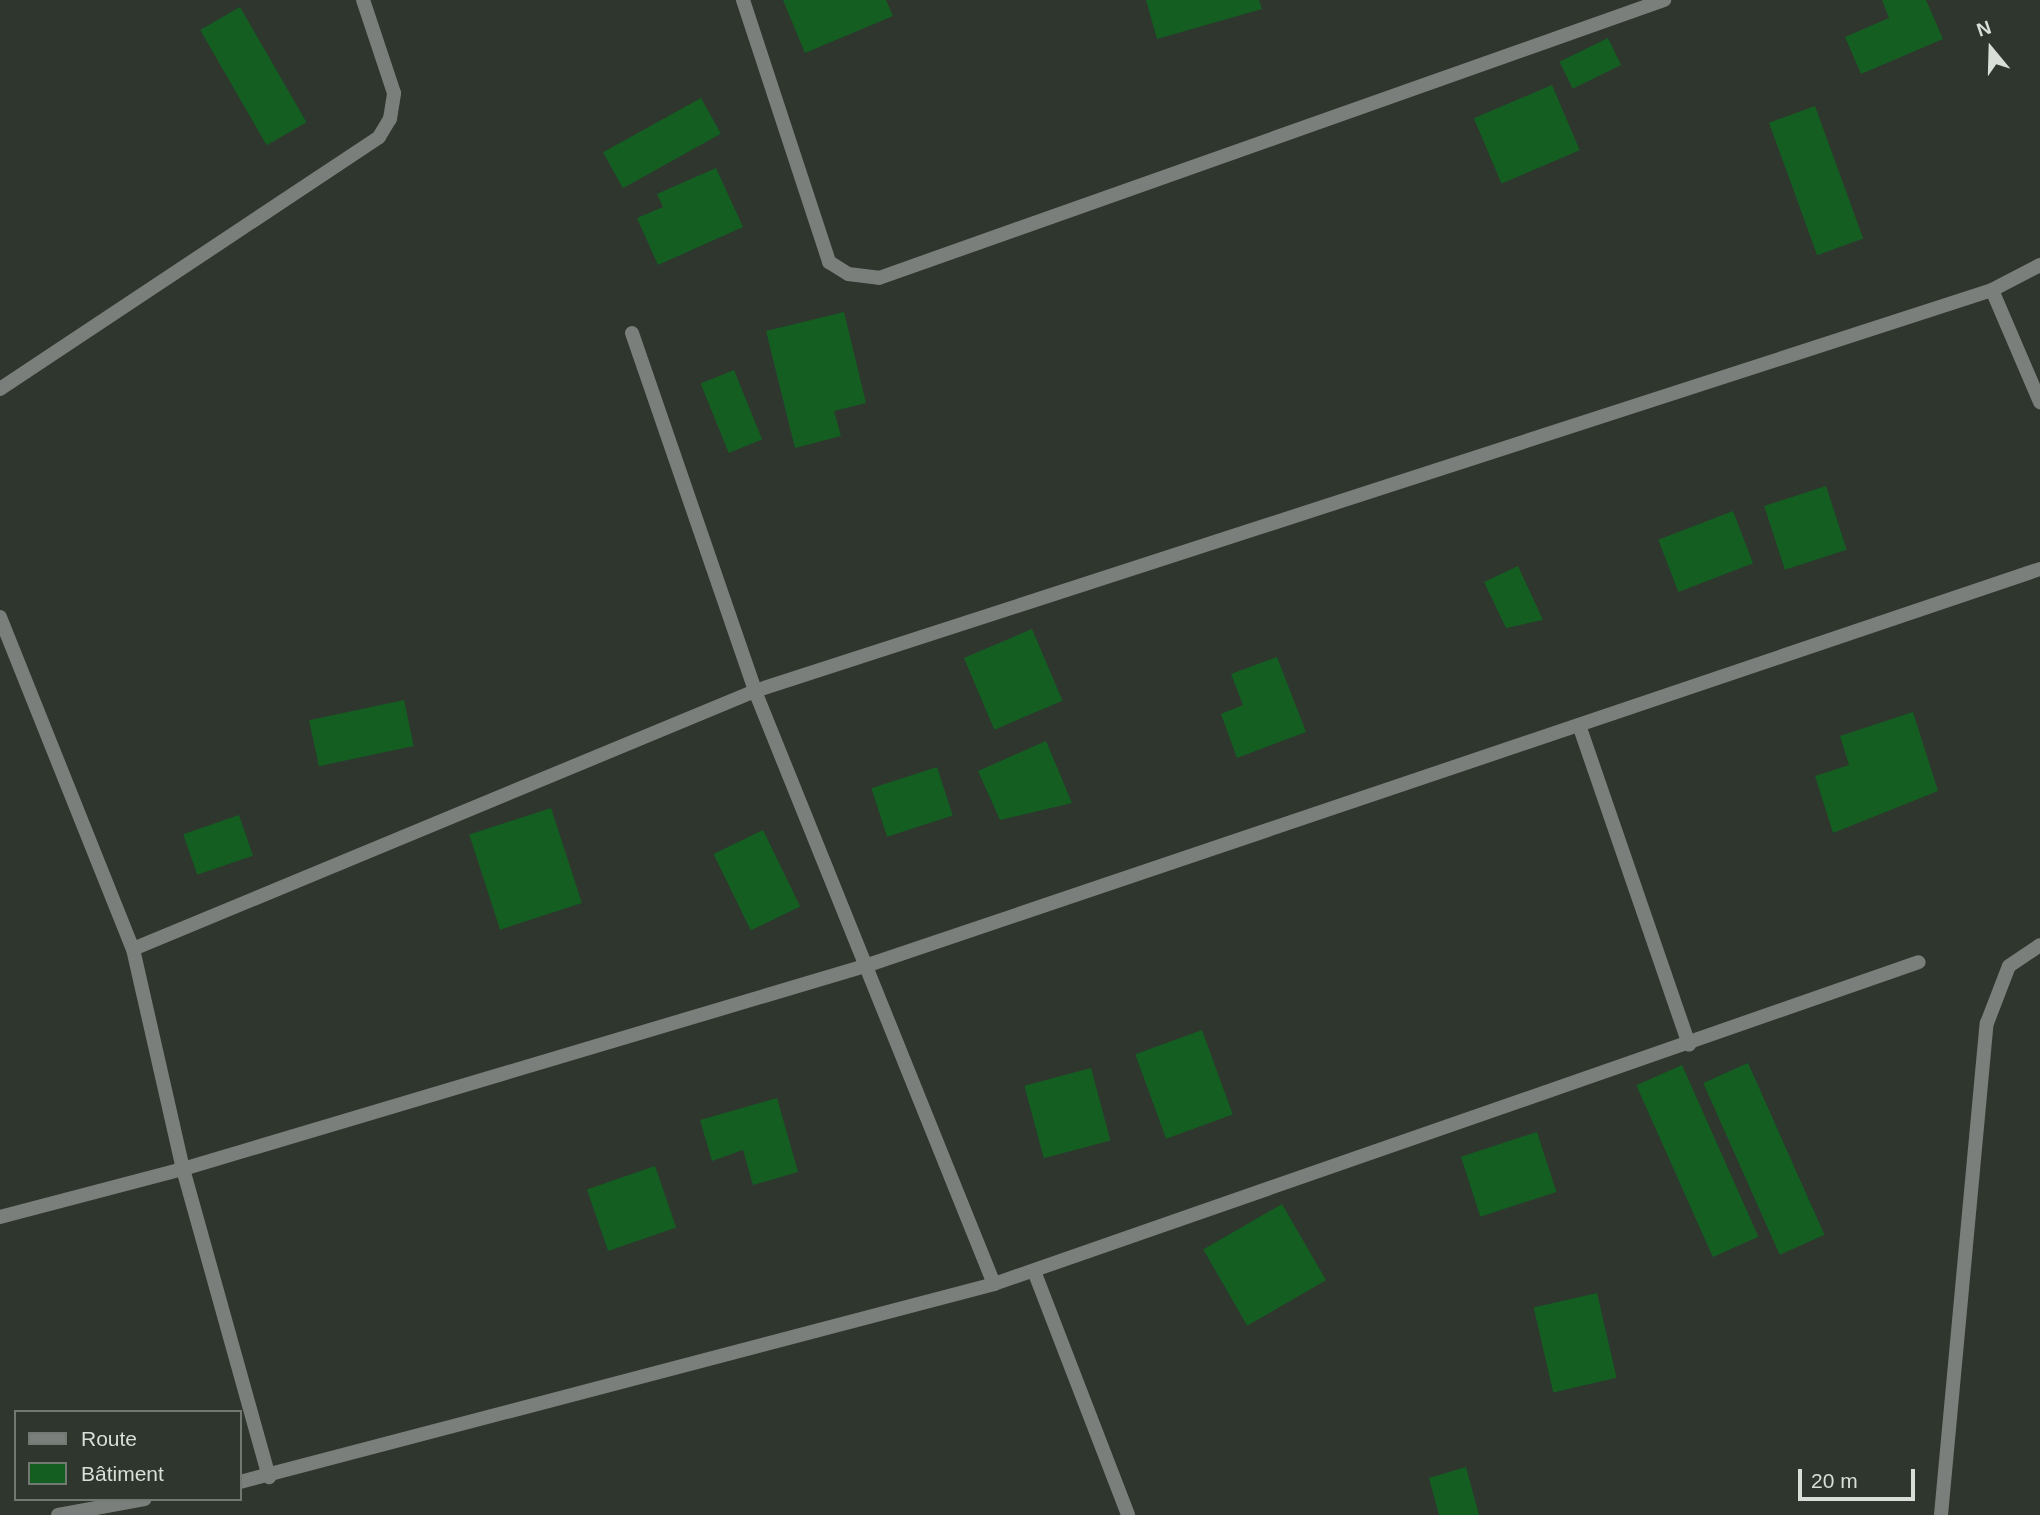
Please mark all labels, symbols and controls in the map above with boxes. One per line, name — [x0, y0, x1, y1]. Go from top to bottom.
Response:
north arrow — [1956, 14, 2026, 84]
text: N — [1974, 17, 1994, 41]
legend — [14, 1410, 242, 1501]
text: Route — [81, 1427, 137, 1450]
scale bar — [1802, 1456, 1919, 1500]
text: Bâtiment — [81, 1462, 164, 1485]
text: 20 m — [1811, 1469, 1858, 1492]

